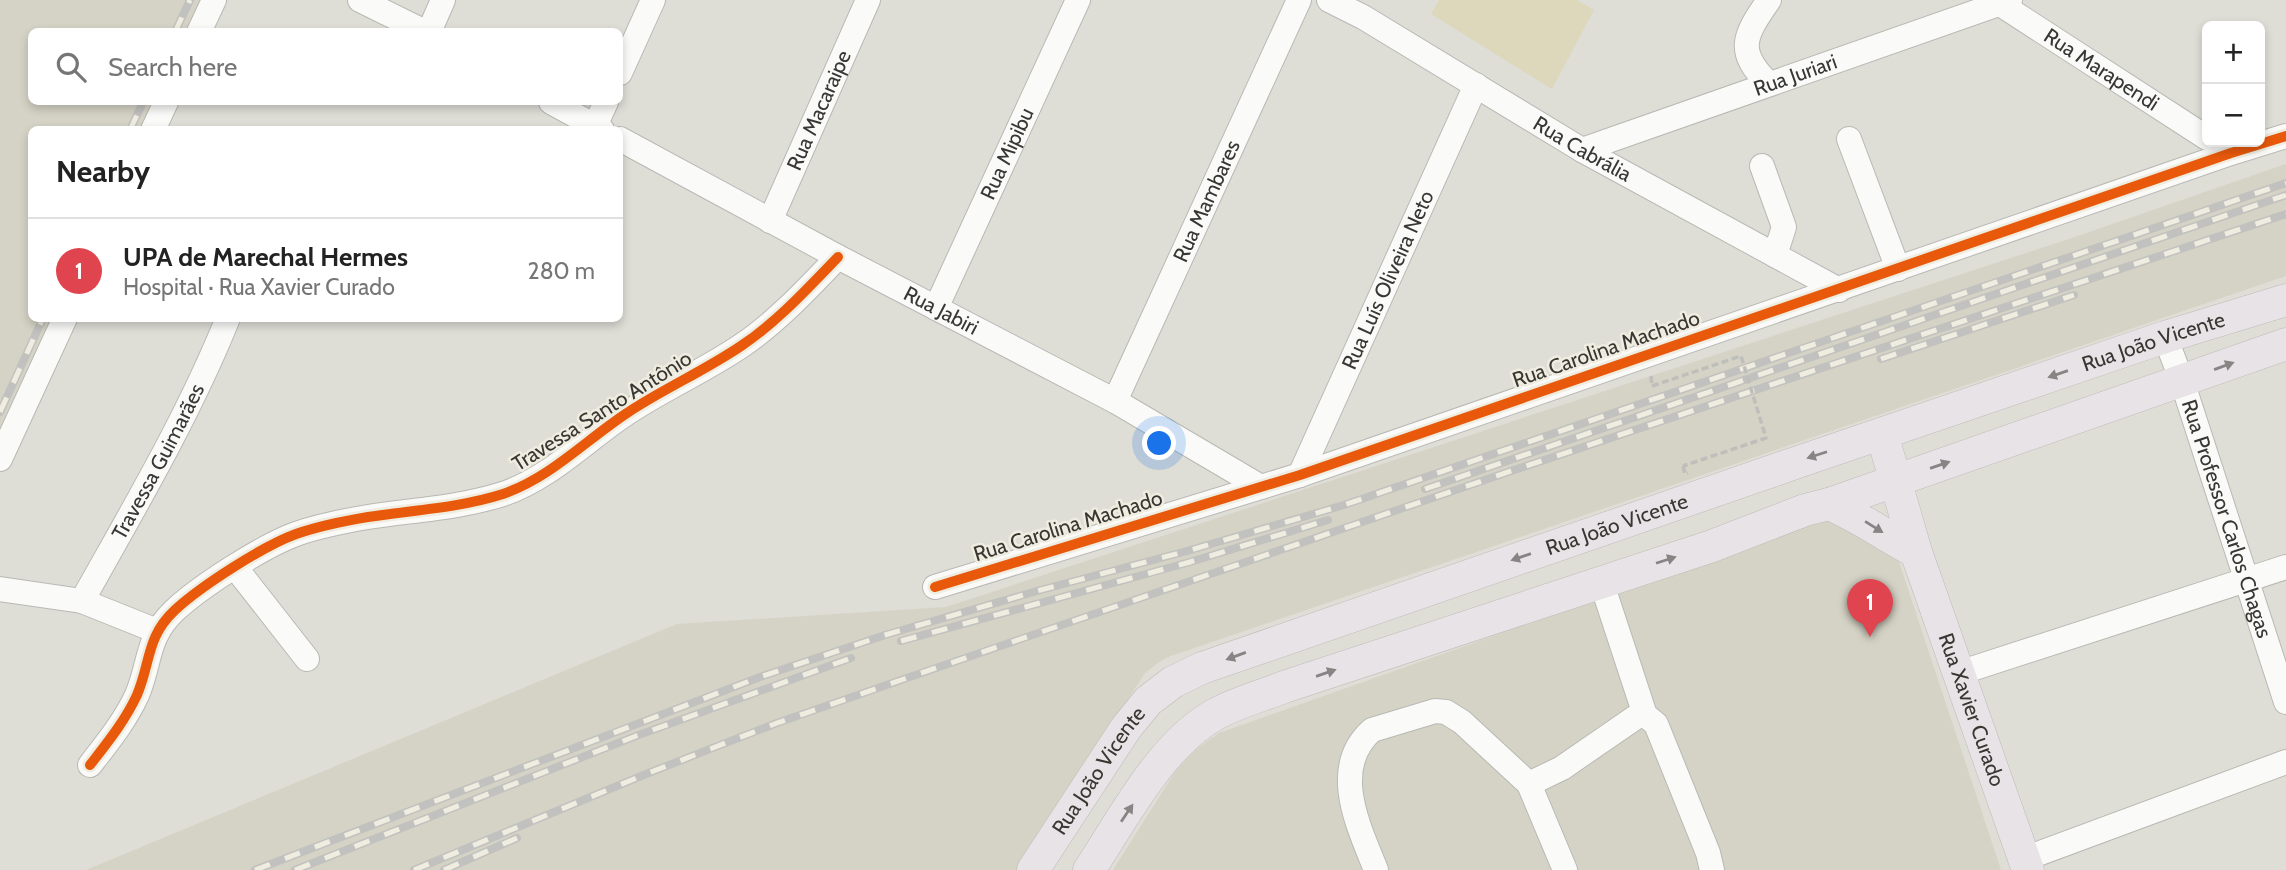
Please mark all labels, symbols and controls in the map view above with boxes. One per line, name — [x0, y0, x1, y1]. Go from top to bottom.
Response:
map controls — [2202, 21, 2265, 147]
button: + — [2202, 21, 2265, 84]
street label: Rua Marapendi — [2039, 23, 2164, 116]
search box — [28, 28, 623, 105]
street label: Rua Macaraipe — [781, 46, 856, 174]
icon: search — [52, 48, 90, 86]
street label: Rua Juriari — [1750, 49, 1840, 101]
text: Search here — [108, 51, 237, 83]
button: − — [2202, 84, 2265, 147]
street label: Rua Mipibu — [975, 103, 1039, 203]
street label: Rua Cabrália — [1529, 110, 1636, 187]
street label: Rua Mambares — [1168, 136, 1245, 266]
text: Nearby — [56, 153, 150, 190]
street label: Rua Luís Oliveira Neto — [1336, 186, 1439, 373]
text: UPA de Marechal Hermes — [123, 241, 408, 273]
text: 1 — [75, 257, 83, 285]
text: 280 m — [528, 257, 595, 285]
text: Hospital · Rua Xavier Curado — [123, 273, 395, 301]
street label: Rua Jabiri — [900, 280, 983, 340]
street label: Rua Carolina Machado — [1509, 305, 1703, 392]
street label: Rua João Vicente — [2078, 306, 2228, 376]
street label: Travessa Santo Antônio — [508, 345, 696, 476]
one-way arrow — [2214, 360, 2235, 371]
one-way arrow — [2047, 369, 2068, 380]
street label: Travessa Guimarães — [106, 379, 209, 544]
street label: Rua Professor Carlos Chagas — [2177, 396, 2277, 641]
your location — [1142, 426, 1176, 460]
one-way arrow — [1807, 450, 1828, 461]
one-way arrow — [1930, 459, 1951, 470]
street label: Rua Carolina Machado — [970, 485, 1165, 566]
street label: Rua João Vicente — [1542, 488, 1691, 560]
one-way arrow — [1864, 520, 1883, 533]
one-way arrow — [1510, 552, 1531, 563]
one-way arrow — [1656, 555, 1677, 565]
pin: 1 — [1847, 579, 1893, 637]
street label: Rua Xavier Curado — [1934, 630, 2011, 790]
one-way arrow — [1226, 651, 1247, 662]
one-way arrow — [1315, 668, 1336, 678]
street label: Rua João Vicente — [1047, 701, 1150, 839]
one-way arrow — [1120, 804, 1134, 822]

